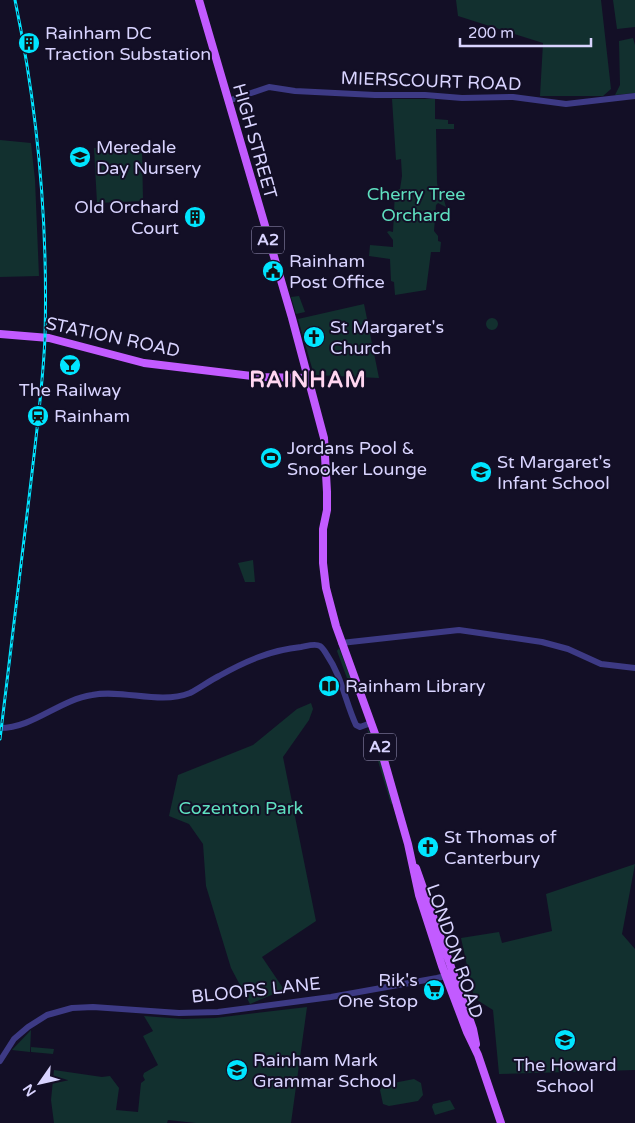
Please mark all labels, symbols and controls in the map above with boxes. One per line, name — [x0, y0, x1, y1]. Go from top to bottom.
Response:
scale bar — [460, 15, 591, 47]
place label: Rainham DC Traction Substation — [45, 22, 211, 65]
text: 200 m — [468, 24, 514, 42]
building icon: Rainham DC Traction Substation — [17, 31, 41, 55]
street label: MIERSCOURT ROAD — [340, 67, 522, 95]
street label: HIGH STREET — [228, 81, 282, 201]
place label: Meredale Day Nursery — [96, 136, 201, 179]
school or university icon: Meredale Day Nursery — [68, 145, 92, 169]
park label: Cherry Tree Orchard — [367, 183, 465, 226]
place label: Old Orchard Court — [74, 196, 179, 239]
building icon: Old Orchard Court — [183, 205, 207, 229]
road number: A2 — [252, 226, 284, 254]
place label: Rainham Post Office — [289, 250, 385, 293]
public building icon: Rainham Post Office — [261, 259, 285, 283]
street label: STATION ROAD — [44, 312, 182, 362]
place label: St Margaret's Church — [330, 316, 444, 359]
church icon: St Margaret's Church — [302, 325, 326, 349]
bar icon: The Railway — [58, 353, 82, 377]
district label: RAINHAM — [249, 367, 367, 393]
place label: The Railway — [19, 379, 122, 401]
station icon: Rainham — [26, 404, 50, 428]
place label: Rainham — [54, 405, 130, 427]
place label: Jordans Pool & Snooker Lounge — [287, 437, 427, 480]
sports icon: Jordans Pool & Snooker Lounge — [259, 446, 283, 470]
place label: St Margaret's Infant School — [497, 451, 611, 494]
school or university icon: St Margaret's Infant School — [469, 460, 493, 484]
library icon: Rainham Library — [317, 674, 341, 698]
place label: Rainham Library — [345, 675, 486, 697]
road number: A2 — [364, 734, 396, 760]
park label: Cozenton Park — [179, 797, 304, 819]
place label: St Thomas of Canterbury — [444, 826, 557, 869]
church icon: St Thomas of Canterbury — [416, 835, 440, 859]
street label: LONDON ROAD — [422, 881, 488, 1021]
place label: Rik's One Stop — [338, 969, 418, 1012]
street label: BLOORS LANE — [190, 972, 322, 1008]
supermarket icon: Rik's One Stop — [422, 978, 446, 1002]
school or university icon: The Howard School — [553, 1028, 577, 1052]
place label: Rainham Mark Grammar School — [253, 1049, 396, 1092]
place label: The Howard School — [513, 1054, 617, 1097]
north arrow — [15, 1058, 65, 1108]
school or university icon: Rainham Mark Grammar School — [225, 1058, 249, 1082]
text: N — [19, 1081, 40, 1099]

